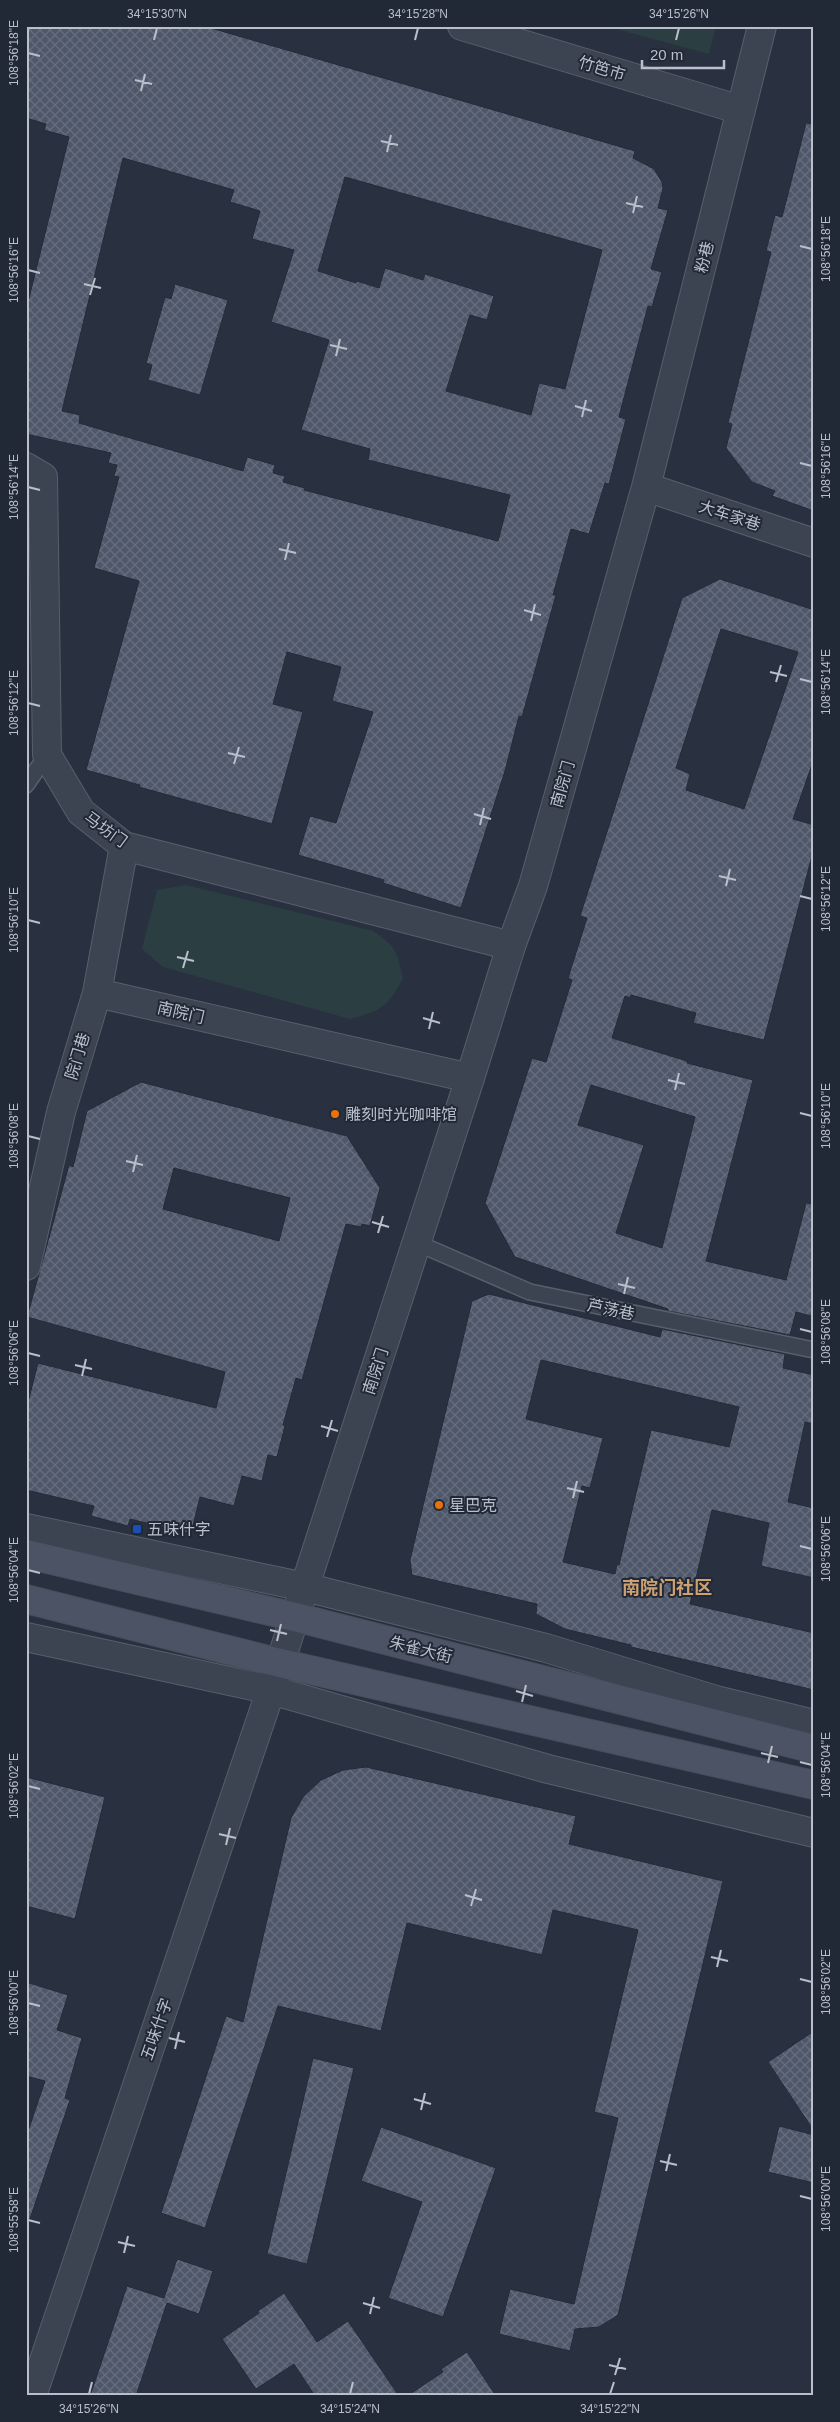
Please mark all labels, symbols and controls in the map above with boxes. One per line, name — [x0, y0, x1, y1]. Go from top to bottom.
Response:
text: 34°15'30"N — [127, 7, 187, 21]
text: 34°15'28"N — [388, 7, 448, 21]
text: 34°15'26"N — [649, 7, 709, 21]
text: 108°56'18"E — [7, 20, 21, 86]
scale bar — [642, 38, 725, 70]
text: 20 m — [650, 46, 683, 63]
street label: 竹笆市 — [576, 53, 627, 84]
text: 108°56'18"E — [819, 216, 833, 282]
text: 108°56'16"E — [7, 237, 21, 303]
street label: 粉巷 — [692, 240, 717, 275]
text: 108°56'16"E — [819, 433, 833, 499]
text: 108°56'14"E — [7, 454, 21, 520]
street label: 大车家巷 — [697, 498, 763, 533]
text: 108°56'14"E — [819, 649, 833, 715]
text: 108°56'12"E — [7, 670, 21, 736]
street label: 南院门 — [548, 759, 577, 810]
street label: 马坊门 — [81, 808, 130, 850]
text: 108°56'12"E — [819, 866, 833, 932]
text: 108°56'10"E — [7, 887, 21, 953]
street label: 南院门 — [156, 999, 206, 1026]
street label: 院门巷 — [62, 1031, 93, 1082]
text: 108°56'10"E — [819, 1083, 833, 1149]
text: 108°56'08"E — [7, 1103, 21, 1169]
place label: 雕刻时光咖啡馆 — [345, 1106, 457, 1123]
marker: 雕刻时光咖啡馆 — [329, 1108, 341, 1120]
street label: 芦荡巷 — [586, 1296, 636, 1323]
text: 108°56'08"E — [819, 1299, 833, 1365]
text: 108°56'06"E — [7, 1320, 21, 1386]
street label: 南院门 — [360, 1346, 391, 1397]
place label: 星巴克 — [449, 1497, 497, 1514]
marker: 星巴克 — [433, 1499, 445, 1511]
text: 108°56'06"E — [819, 1516, 833, 1582]
place label: 五味什字 — [147, 1521, 211, 1538]
marker: 五味什字 — [131, 1523, 143, 1535]
text: 108°56'04"E — [7, 1537, 21, 1603]
district label: 南院门社区 — [622, 1578, 712, 1598]
street label: 朱雀大街 — [388, 1633, 454, 1665]
text: 108°56'04"E — [819, 1732, 833, 1798]
text: 108°56'02"E — [7, 1753, 21, 1819]
text: 108°56'02"E — [819, 1949, 833, 2015]
text: 108°56'00"E — [7, 1970, 21, 2036]
street label: 五味什字 — [138, 1996, 175, 2062]
text: 108°56'00"E — [819, 2166, 833, 2232]
text: 108°55'58"E — [7, 2187, 21, 2253]
text: 34°15'26"N — [59, 2402, 119, 2416]
text: 34°15'24"N — [320, 2402, 380, 2416]
text: 34°15'22"N — [580, 2402, 640, 2416]

